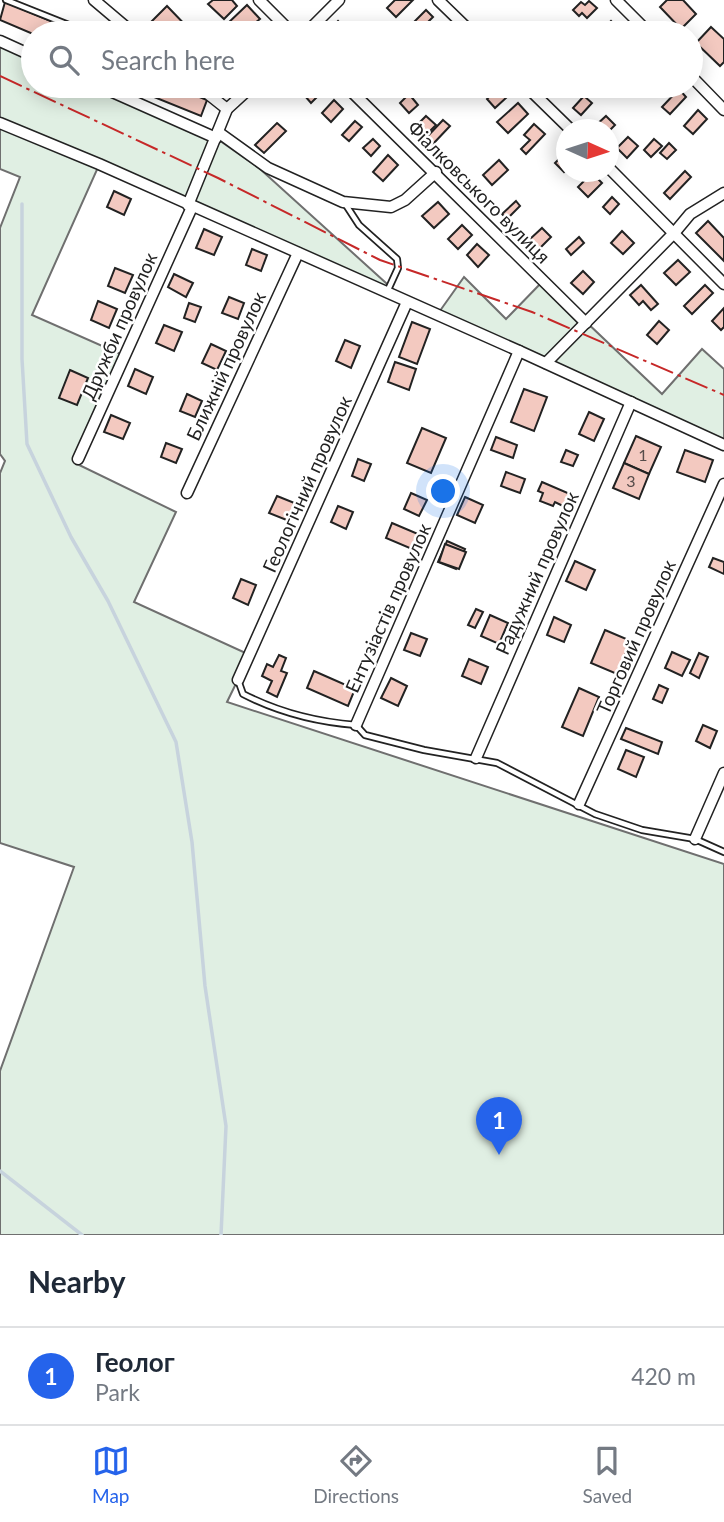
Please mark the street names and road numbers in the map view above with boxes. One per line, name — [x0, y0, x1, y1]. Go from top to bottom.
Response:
street label: Фіалковського вулиця — [403, 116, 555, 268]
street label: Дружби провулок — [76, 249, 161, 403]
street label: Ближній провулок — [181, 288, 270, 444]
street label: Геологічний провулок — [257, 392, 356, 576]
street label: Радужний провулок — [490, 488, 583, 658]
street label: Ентузіастів провулок — [340, 519, 435, 696]
street label: Торговий провулок — [591, 556, 680, 718]

